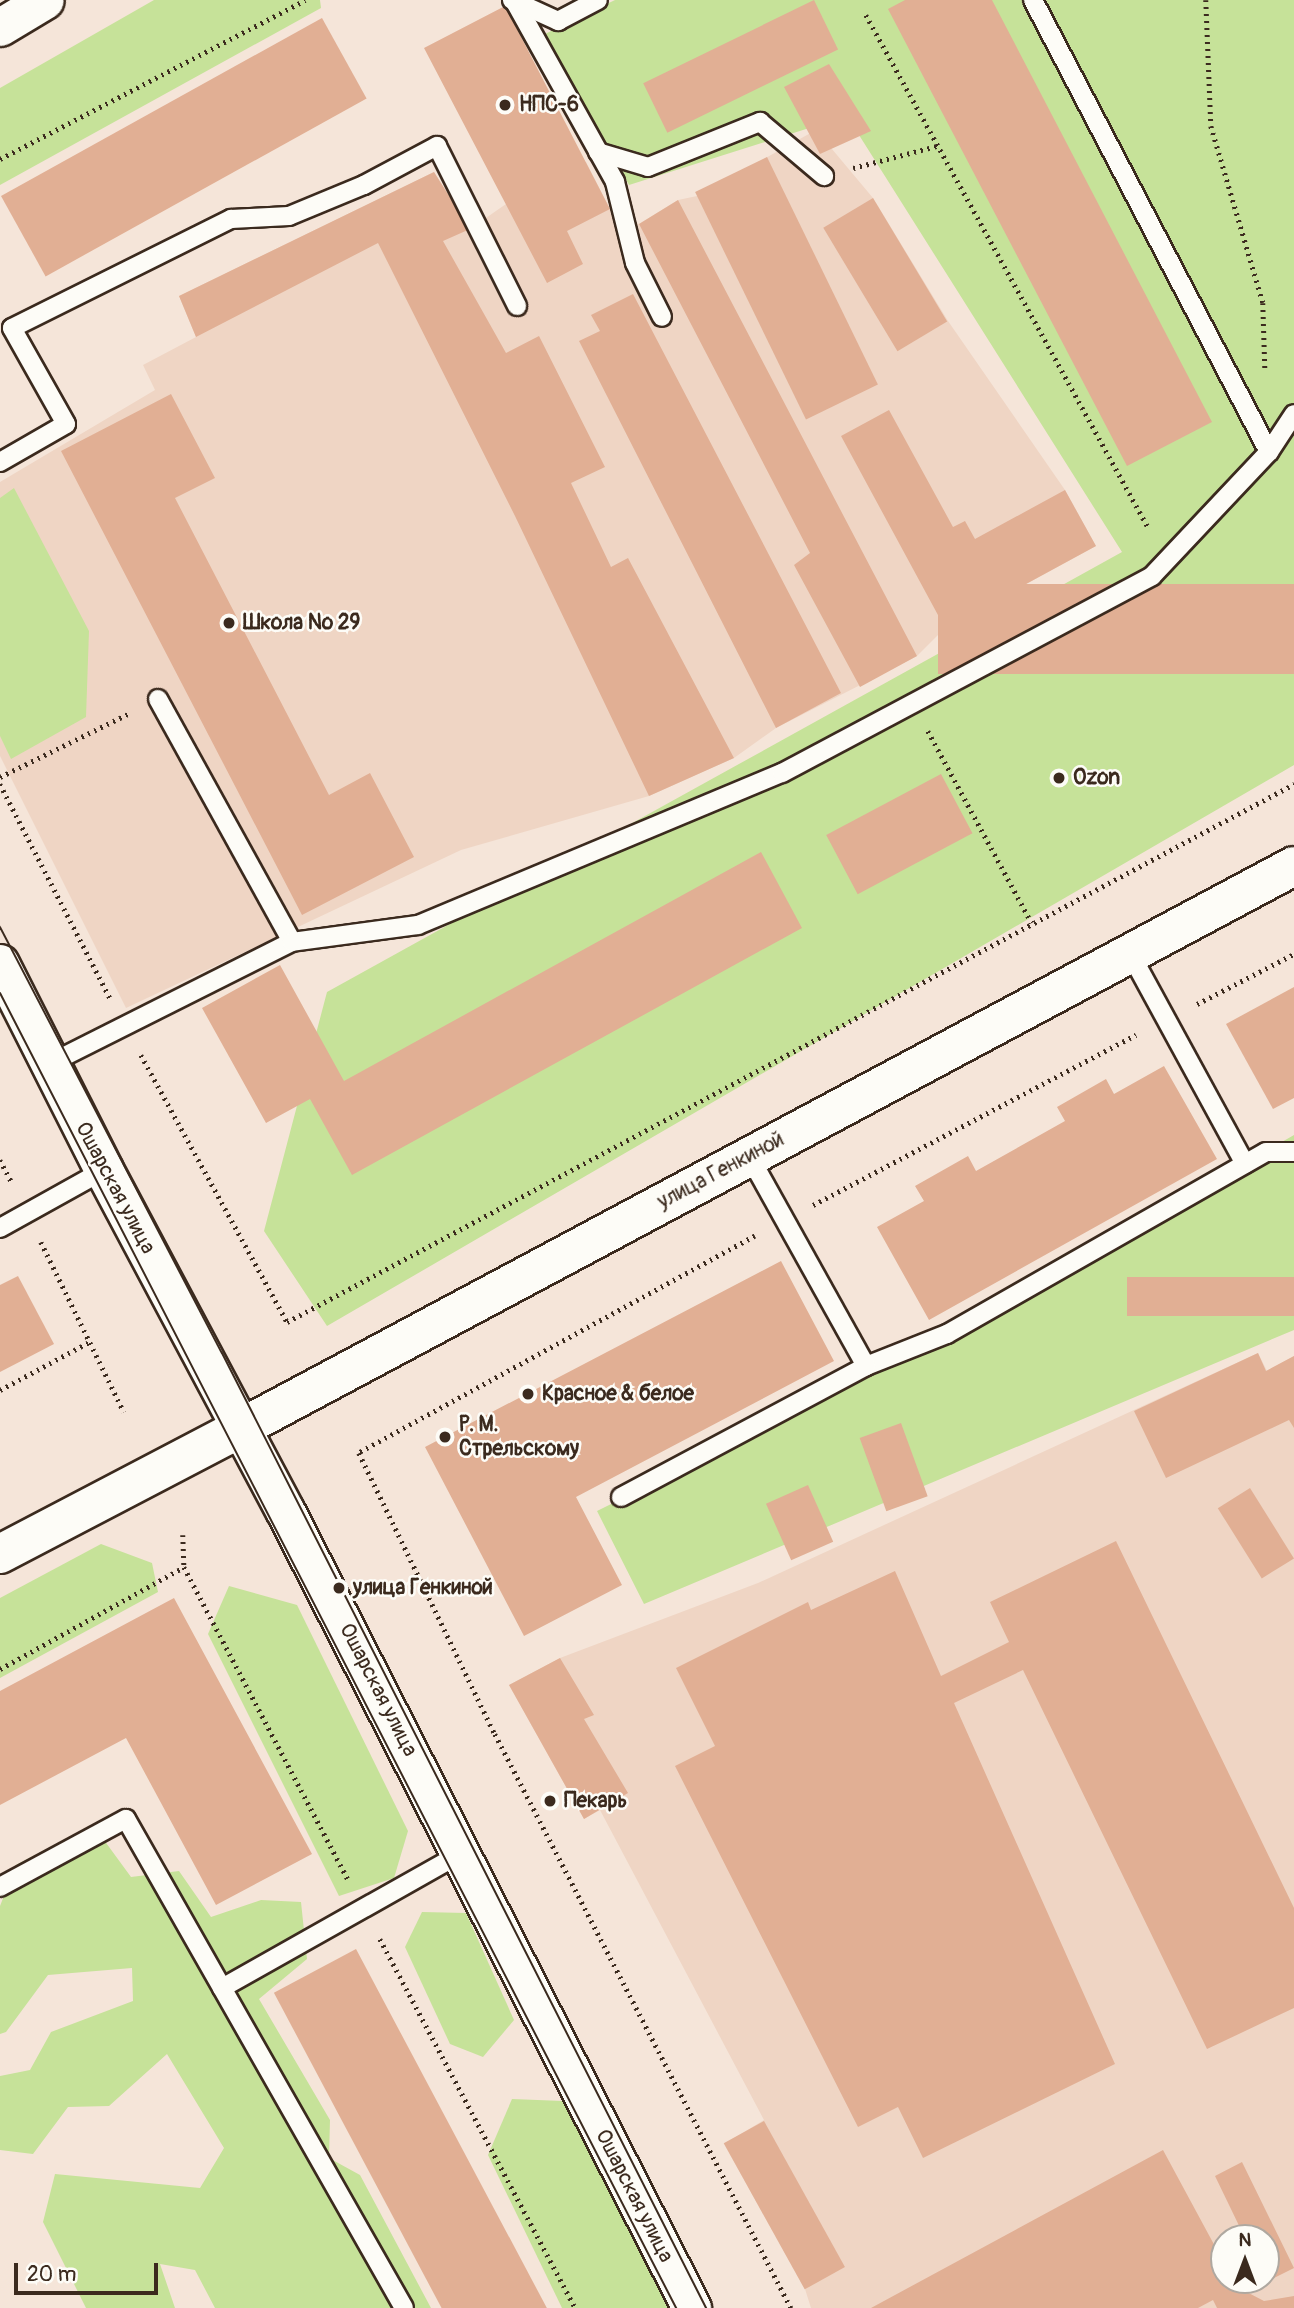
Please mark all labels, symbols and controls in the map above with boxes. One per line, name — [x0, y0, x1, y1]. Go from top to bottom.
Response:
place label: НПС-6 — [519, 92, 579, 118]
marker: НПС-6 — [497, 97, 513, 113]
place label: Школа № 29 — [243, 610, 360, 636]
marker: Школа № 29 — [221, 615, 237, 631]
place label: Ozon — [1073, 765, 1120, 791]
marker: Ozon — [1051, 770, 1067, 786]
street label: Ошарская улица — [70, 1118, 160, 1258]
street label: улица Генкиной — [653, 1127, 789, 1215]
place label: Красное & белое — [542, 1381, 694, 1407]
marker: Красное & белое — [520, 1386, 536, 1402]
place label: Р. М. Стрельскому — [459, 1412, 579, 1462]
marker: Р. М. Стрельскому — [437, 1429, 453, 1445]
place label: улица Генкиной — [353, 1575, 493, 1601]
marker: улица Генкиной — [331, 1580, 347, 1596]
street label: Ошарская улица — [334, 1619, 422, 1761]
place label: Пекарь — [564, 1788, 627, 1814]
marker: Пекарь — [542, 1793, 558, 1809]
street label: Ошарская улица — [590, 2125, 678, 2267]
north arrow — [1210, 2224, 1280, 2294]
text: N — [1239, 2228, 1251, 2252]
scale bar — [18, 2248, 161, 2292]
text: 20 m — [27, 2261, 76, 2288]

